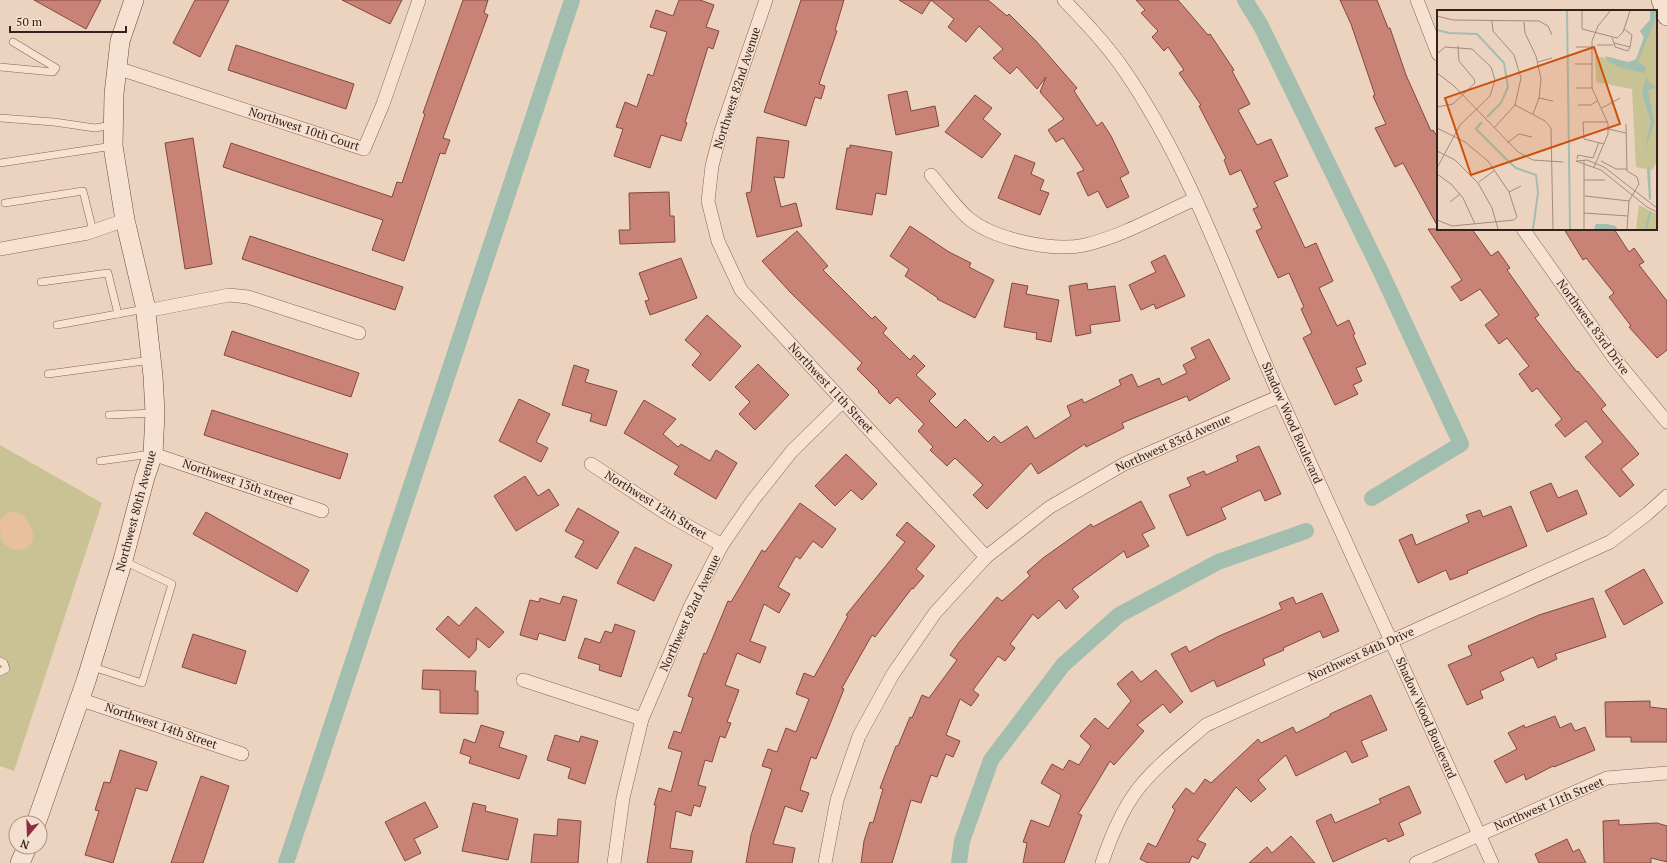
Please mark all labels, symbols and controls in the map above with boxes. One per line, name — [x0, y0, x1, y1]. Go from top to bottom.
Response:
scale bar — [10, 8, 126, 34]
inset map — [1437, 10, 1657, 230]
text: 50 m — [16, 14, 43, 29]
street label: Northwest 82nd Avenue — [710, 25, 763, 151]
street label: Northwest 10th Court — [247, 103, 362, 154]
street label: Northwest 83rd Drive — [1554, 276, 1633, 377]
street label: Northwest 11th Street — [786, 339, 877, 436]
street label: Shadow Wood Boulevard — [1259, 360, 1326, 486]
street label: Northwest 83rd Avenue — [1113, 410, 1233, 475]
street label: Northwest 80th Avenue — [112, 449, 159, 573]
street label: Northwest 13th street — [181, 455, 296, 508]
street label: Northwest 12th Street — [602, 467, 711, 542]
street label: Northwest 82nd Avenue — [656, 552, 723, 674]
street label: Northwest 84th Drive — [1305, 623, 1416, 684]
street label: Shadow Wood Boulevard — [1393, 655, 1460, 781]
street label: Northwest 14th Street — [103, 699, 220, 752]
street label: Northwest 11th Street — [1492, 773, 1607, 833]
north arrow — [8, 815, 48, 855]
text: N — [18, 836, 31, 852]

